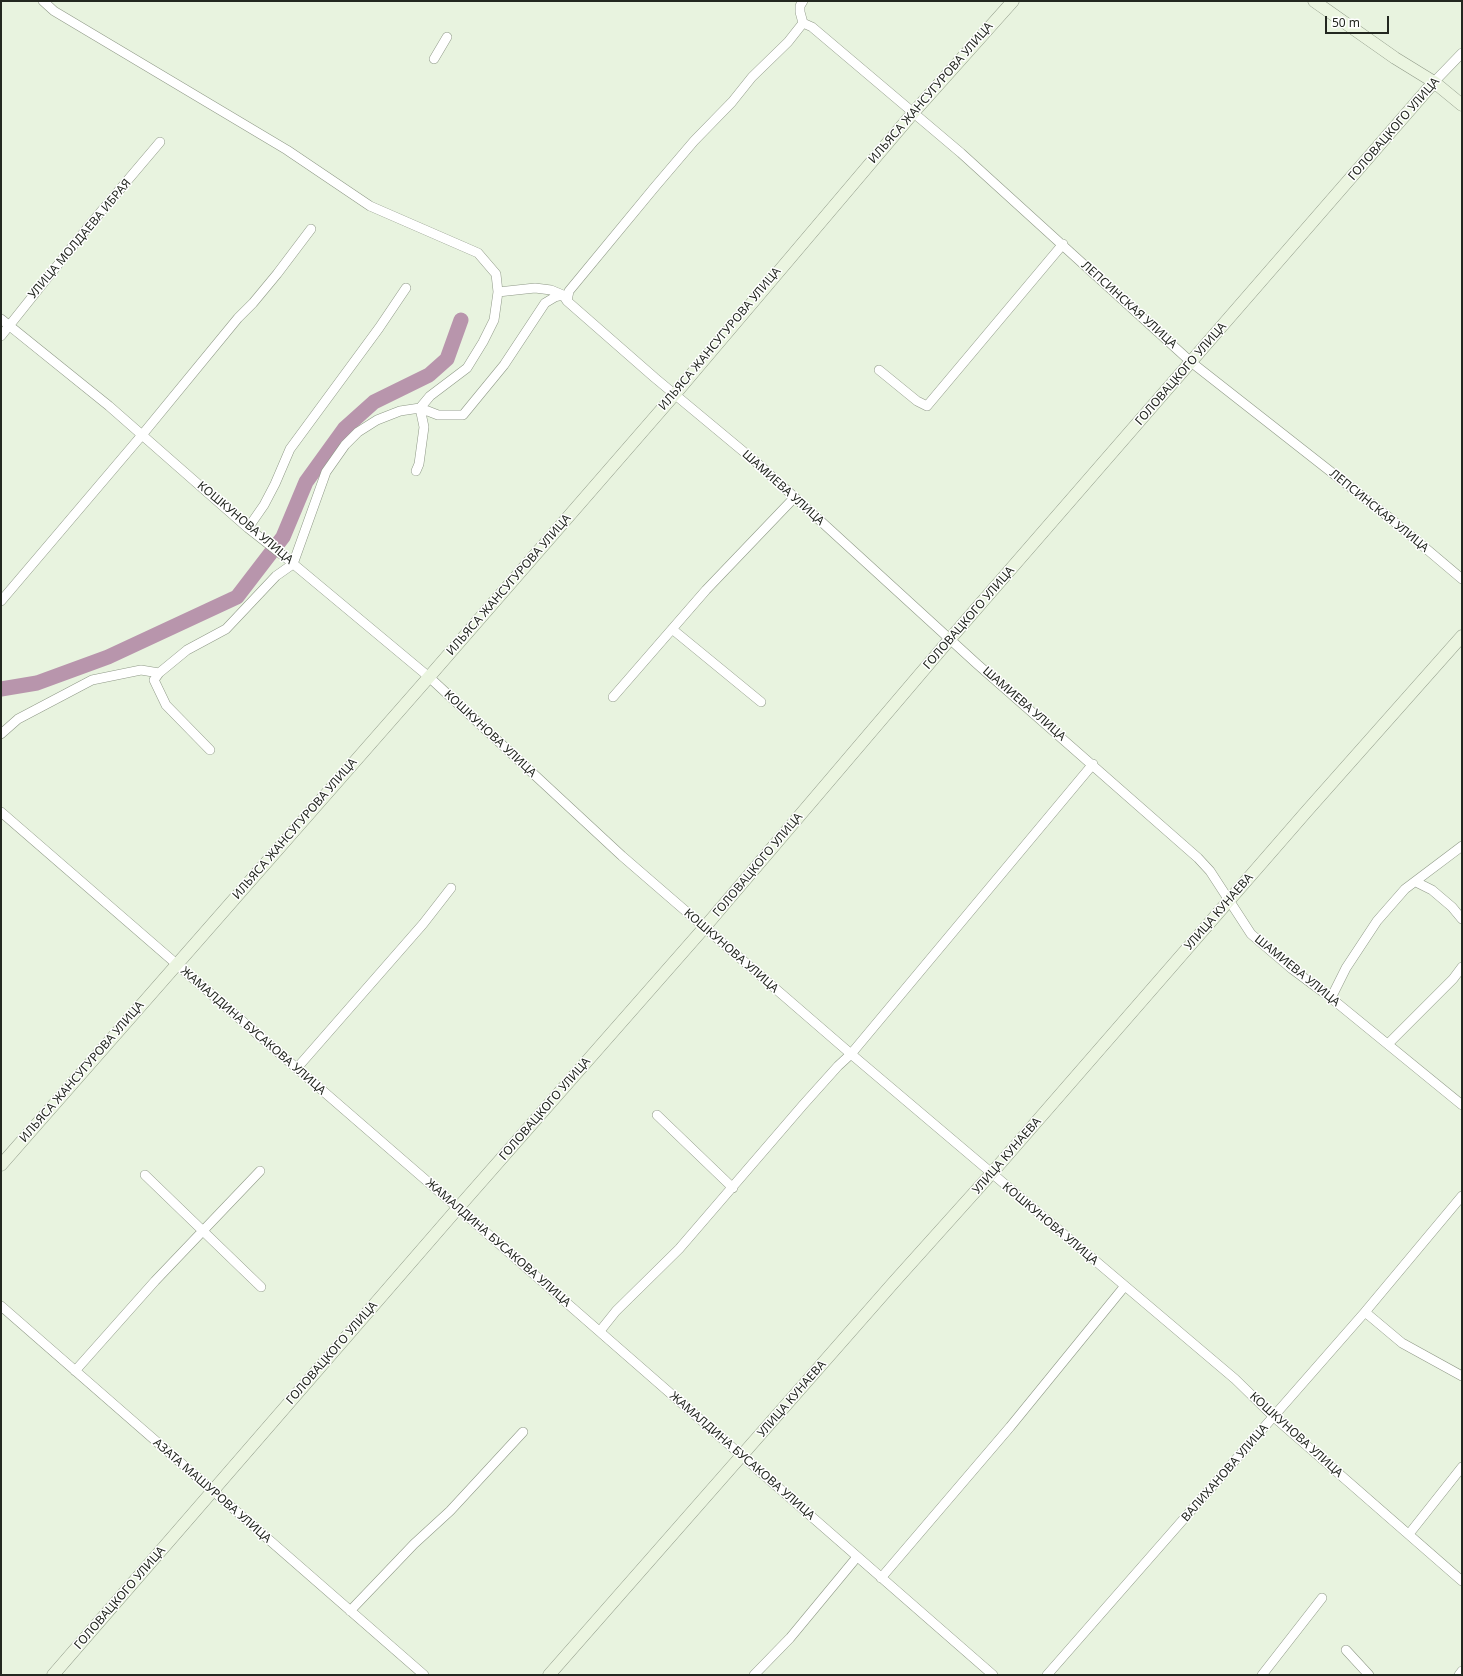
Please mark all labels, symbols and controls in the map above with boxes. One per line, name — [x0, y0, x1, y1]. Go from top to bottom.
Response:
scale bar — [1327, 8, 1391, 34]
text: 50 m — [1332, 14, 1360, 31]
street label: ИЛЬЯСА ЖАНСУГУРОВА УЛИЦА — [866, 20, 996, 166]
street label: ГОЛОВАЦКОГО УЛИЦА — [1345, 75, 1443, 183]
street label: УЛИЦА МОЛДАЕВА ИБРАЯ — [26, 176, 134, 302]
street label: ЛЕПСИНСКАЯ УЛИЦА — [1078, 258, 1180, 352]
street label: ИЛЬЯСА ЖАНСУГУРОВА УЛИЦА — [656, 265, 784, 413]
street label: ГОЛОВАЦКОГО УЛИЦА — [1132, 320, 1230, 428]
street label: ШАМИЕВА УЛИЦА — [739, 447, 827, 529]
street label: ЛЕПСИНСКАЯ УЛИЦА — [1327, 467, 1431, 555]
street label: КОШКУНОВА УЛИЦА — [194, 479, 296, 567]
street label: ИЛЬЯСА ЖАНСУГУРОВА УЛИЦА — [444, 512, 574, 658]
street label: ГОЛОВАЦКОГО УЛИЦА — [920, 564, 1018, 672]
street label: ШАМИЕВА УЛИЦА — [979, 664, 1069, 744]
street label: КОШКУНОВА УЛИЦА — [441, 688, 539, 780]
street label: ИЛЬЯСА ЖАНСУГУРОВА УЛИЦА — [230, 756, 360, 902]
street label: ГОЛОВАЦКОГО УЛИЦА — [710, 810, 806, 920]
street label: УЛИЦА КУНАЕВА — [1182, 871, 1256, 953]
street label: КОШКУНОВА УЛИЦА — [681, 906, 781, 996]
street label: ШАМИЕВА УЛИЦА — [1251, 932, 1343, 1010]
street label: ЖАМАЛДИНА БУСАКОВА УЛИЦА — [177, 964, 329, 1098]
street label: ИЛЬЯСА ЖАНСУГУРОВА УЛИЦА — [17, 999, 147, 1145]
street label: ГОЛОВАЦКОГО УЛИЦА — [496, 1055, 594, 1163]
street label: УЛИЦА КУНАЕВА — [970, 1115, 1044, 1197]
street label: ЖАМАЛДИНА БУСАКОВА УЛИЦА — [422, 1176, 574, 1310]
street label: КОШКУНОВА УЛИЦА — [999, 1180, 1101, 1268]
street label: ГОЛОВАЦКОГО УЛИЦА — [283, 1299, 381, 1407]
street label: УЛИЦА КУНАЕВА — [755, 1358, 829, 1440]
street label: ЖАМАЛДИНА БУСАКОВА УЛИЦА — [666, 1389, 818, 1523]
street label: КОШКУНОВА УЛИЦА — [1246, 1389, 1346, 1481]
street label: ВАЛИХАНОВА УЛИЦА — [1179, 1421, 1271, 1525]
street label: АЗАТА МАШУРОВА УЛИЦА — [150, 1436, 274, 1546]
street label: ГОЛОВАЦКОГО УЛИЦА — [71, 1544, 169, 1652]

